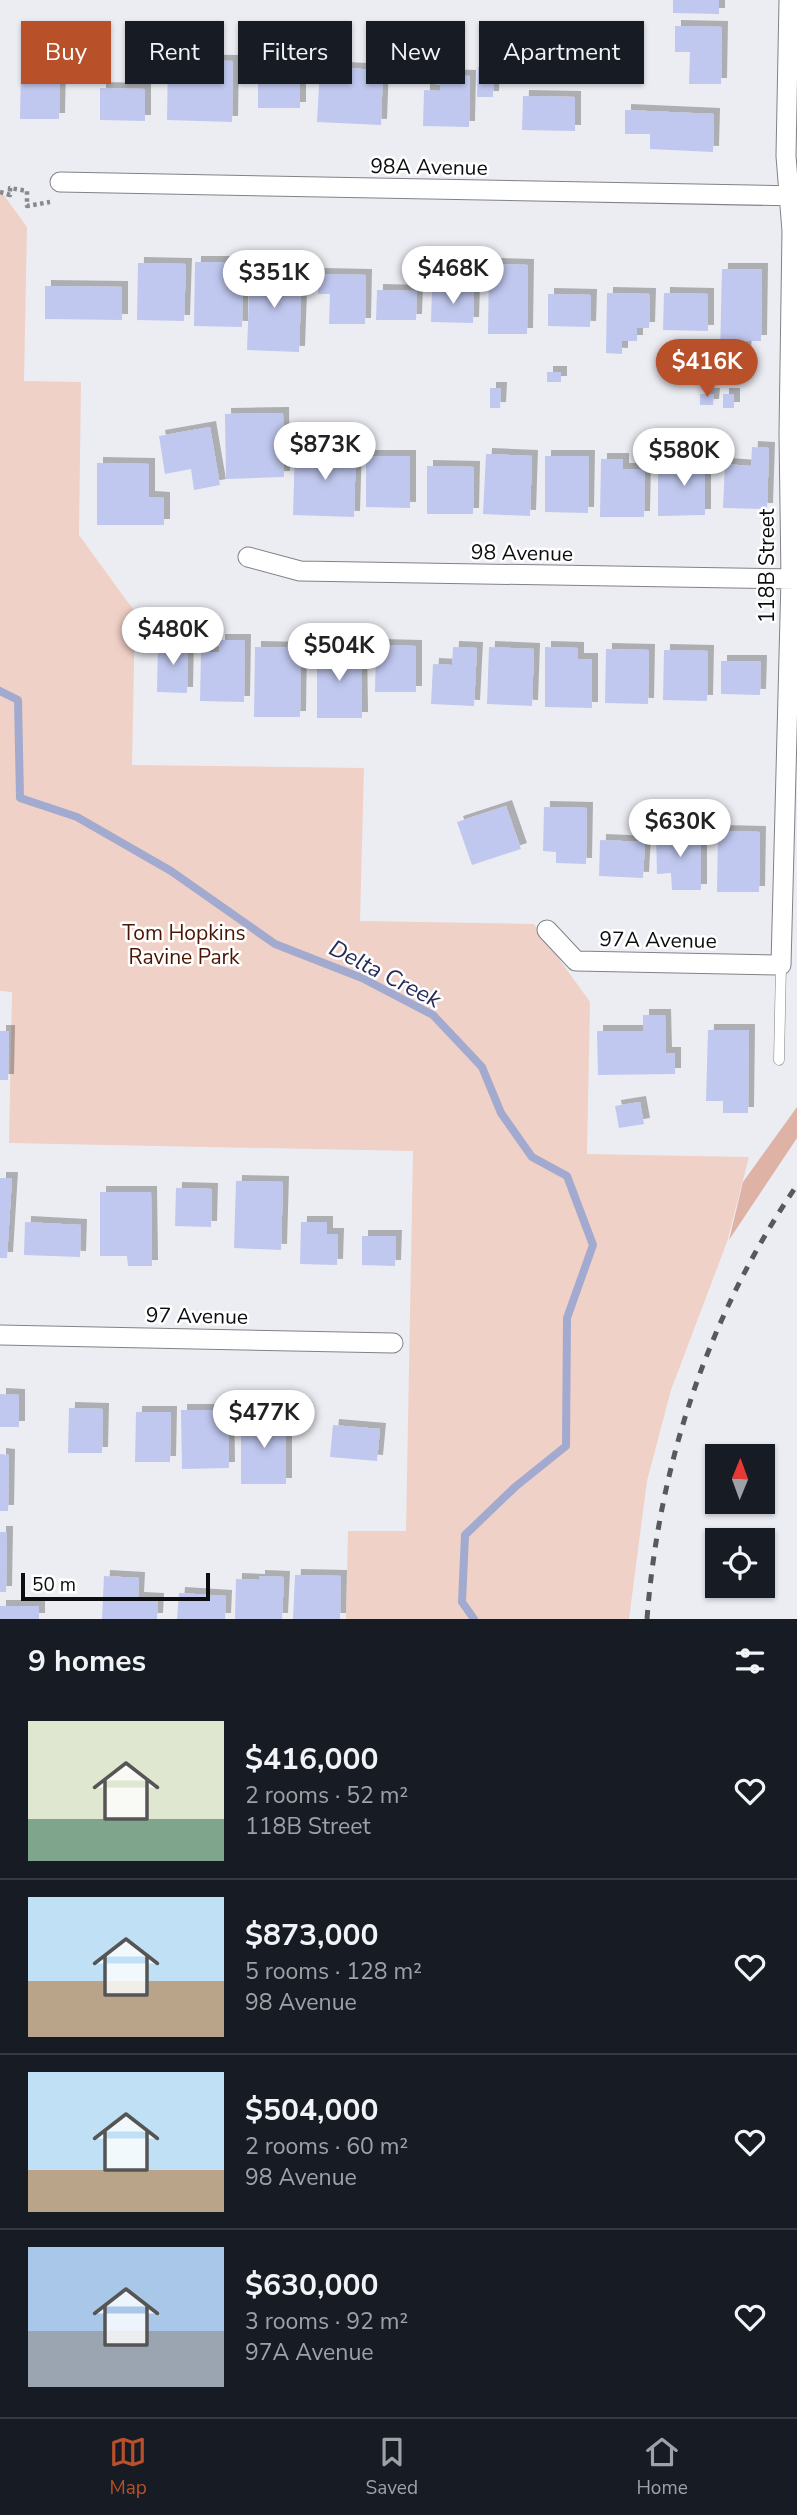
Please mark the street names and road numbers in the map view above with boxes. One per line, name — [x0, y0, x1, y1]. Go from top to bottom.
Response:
street label: 98A Avenue — [370, 152, 488, 182]
street label: 118B Street — [753, 508, 781, 623]
street label: 98 Avenue — [471, 538, 573, 568]
street label: 97A Avenue — [599, 925, 717, 955]
street label: 97 Avenue — [146, 1301, 248, 1331]

